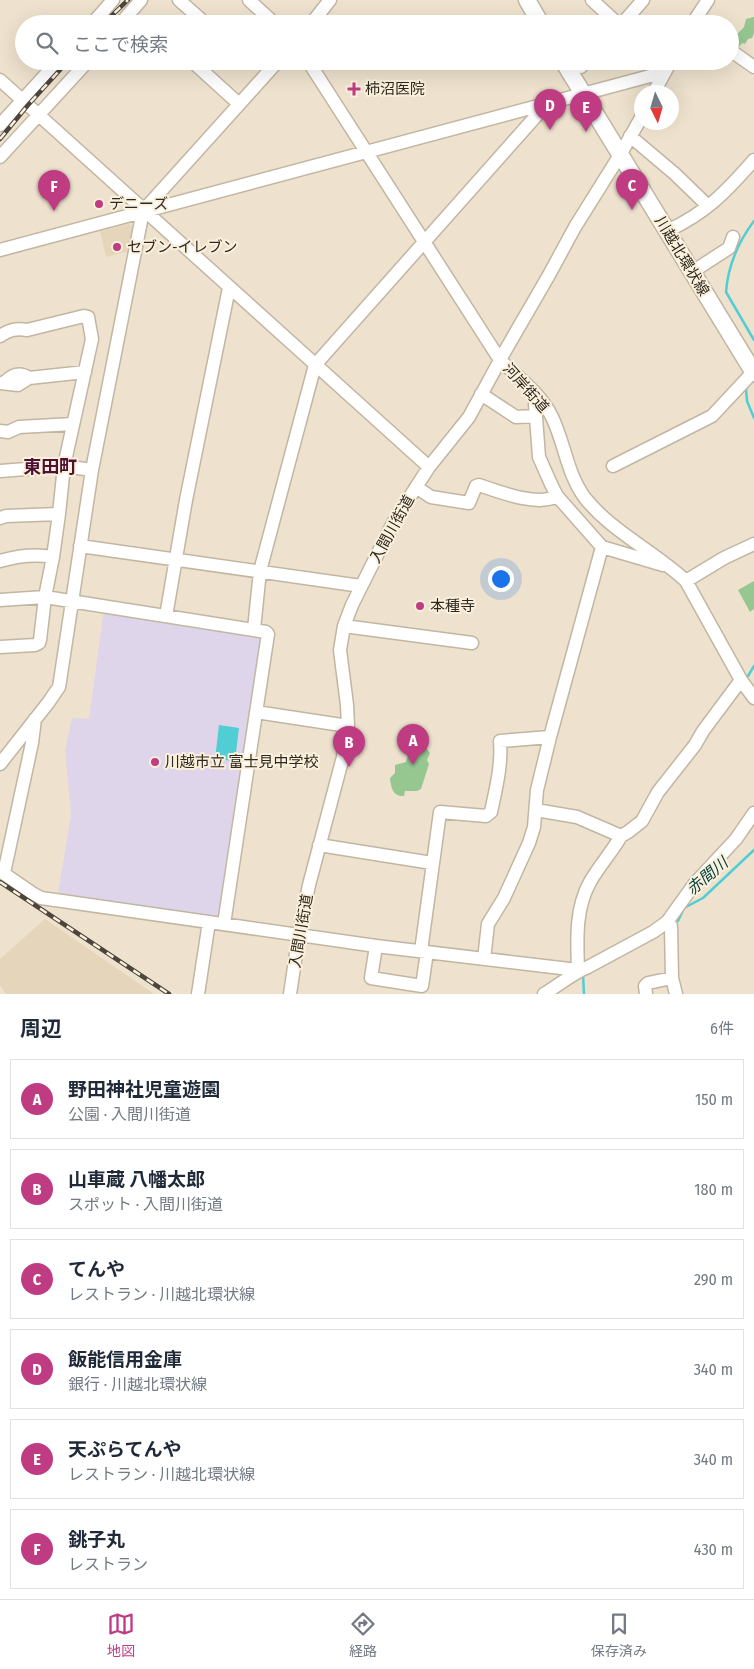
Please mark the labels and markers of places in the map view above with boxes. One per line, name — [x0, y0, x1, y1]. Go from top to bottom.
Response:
place label: 柿沼医院 — [365, 80, 425, 98]
marker: 柿沼医院 — [347, 82, 361, 96]
pin: D — [534, 89, 566, 130]
pin: E — [570, 91, 602, 132]
pin: C — [616, 169, 648, 210]
pin: F — [38, 170, 70, 211]
place label: デニーズ — [109, 195, 168, 213]
marker: デニーズ — [93, 198, 105, 210]
place label: セブン-イレブン — [127, 238, 238, 256]
marker: セブン-イレブン — [111, 241, 123, 253]
place label: 本種寺 — [430, 597, 475, 615]
marker: 本種寺 — [414, 600, 426, 612]
pin: A — [397, 724, 429, 765]
pin: B — [333, 726, 365, 767]
place label: 川越市立 富士見中学校 — [165, 753, 319, 771]
marker: 川越市立 富士見中学校 — [149, 756, 161, 768]

